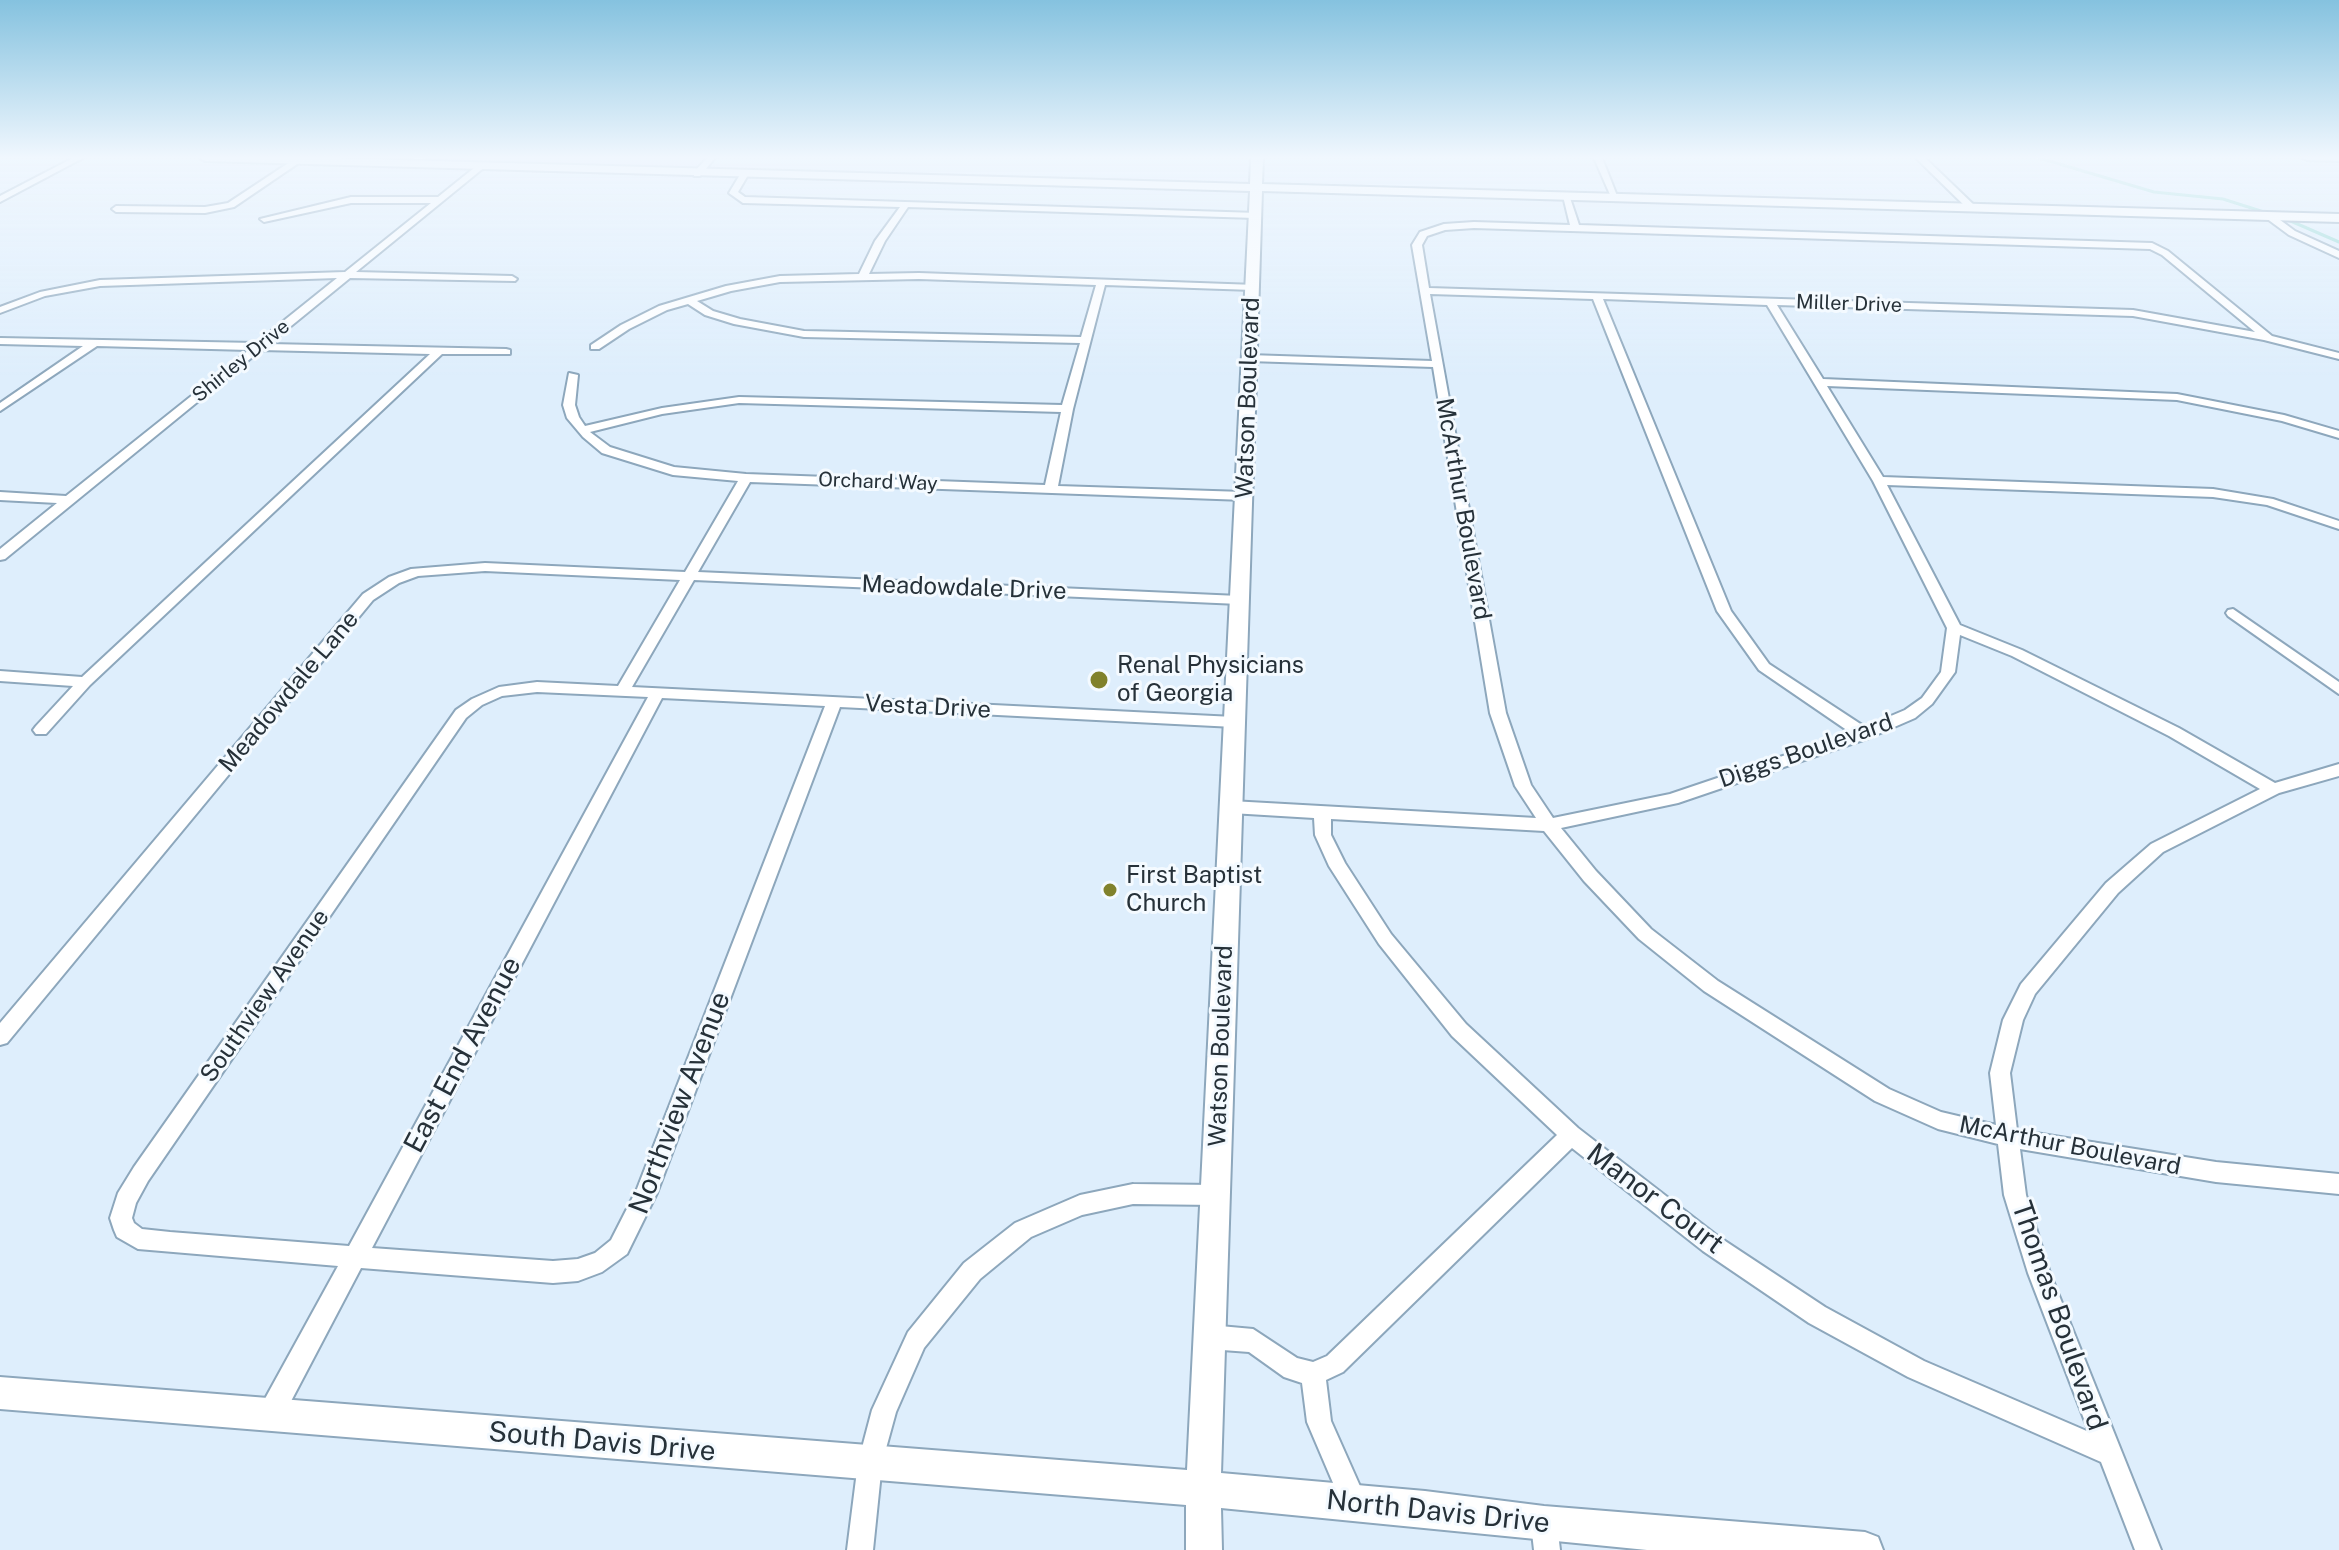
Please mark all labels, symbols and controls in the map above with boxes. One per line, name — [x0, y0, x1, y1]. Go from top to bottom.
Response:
street label: Miller Drive — [1796, 290, 1902, 318]
street label: Watson Boulevard — [1230, 297, 1266, 499]
street label: Shirley Drive — [188, 315, 294, 407]
street label: McArthur Boulevard — [1429, 396, 1497, 622]
street label: Orchard Way — [818, 468, 938, 496]
street label: Meadowdale Drive — [861, 570, 1067, 606]
street label: Meadowdale Lane — [213, 605, 365, 779]
place label: Renal Physicians of Georgia — [1117, 652, 1304, 708]
marker: Renal Physicians of Georgia — [1088, 669, 1110, 691]
street label: Vesta Drive — [864, 689, 992, 725]
street label: Diggs Boulevard — [1715, 708, 1897, 794]
place label: First Baptist Church — [1126, 862, 1262, 918]
marker: First Baptist Church — [1101, 881, 1119, 899]
street label: Southview Avenue — [194, 904, 336, 1088]
street label: Watson Boulevard — [1203, 945, 1239, 1147]
street label: East End Avenue — [397, 951, 529, 1159]
street label: Northview Avenue — [622, 987, 738, 1219]
street label: McArthur Boulevard — [1957, 1110, 2183, 1182]
street label: Manor Court — [1580, 1137, 1730, 1261]
street label: Thomas Boulevard — [2004, 1197, 2114, 1435]
street label: South Davis Drive — [487, 1415, 717, 1469]
street label: North Davis Drive — [1325, 1484, 1551, 1540]

